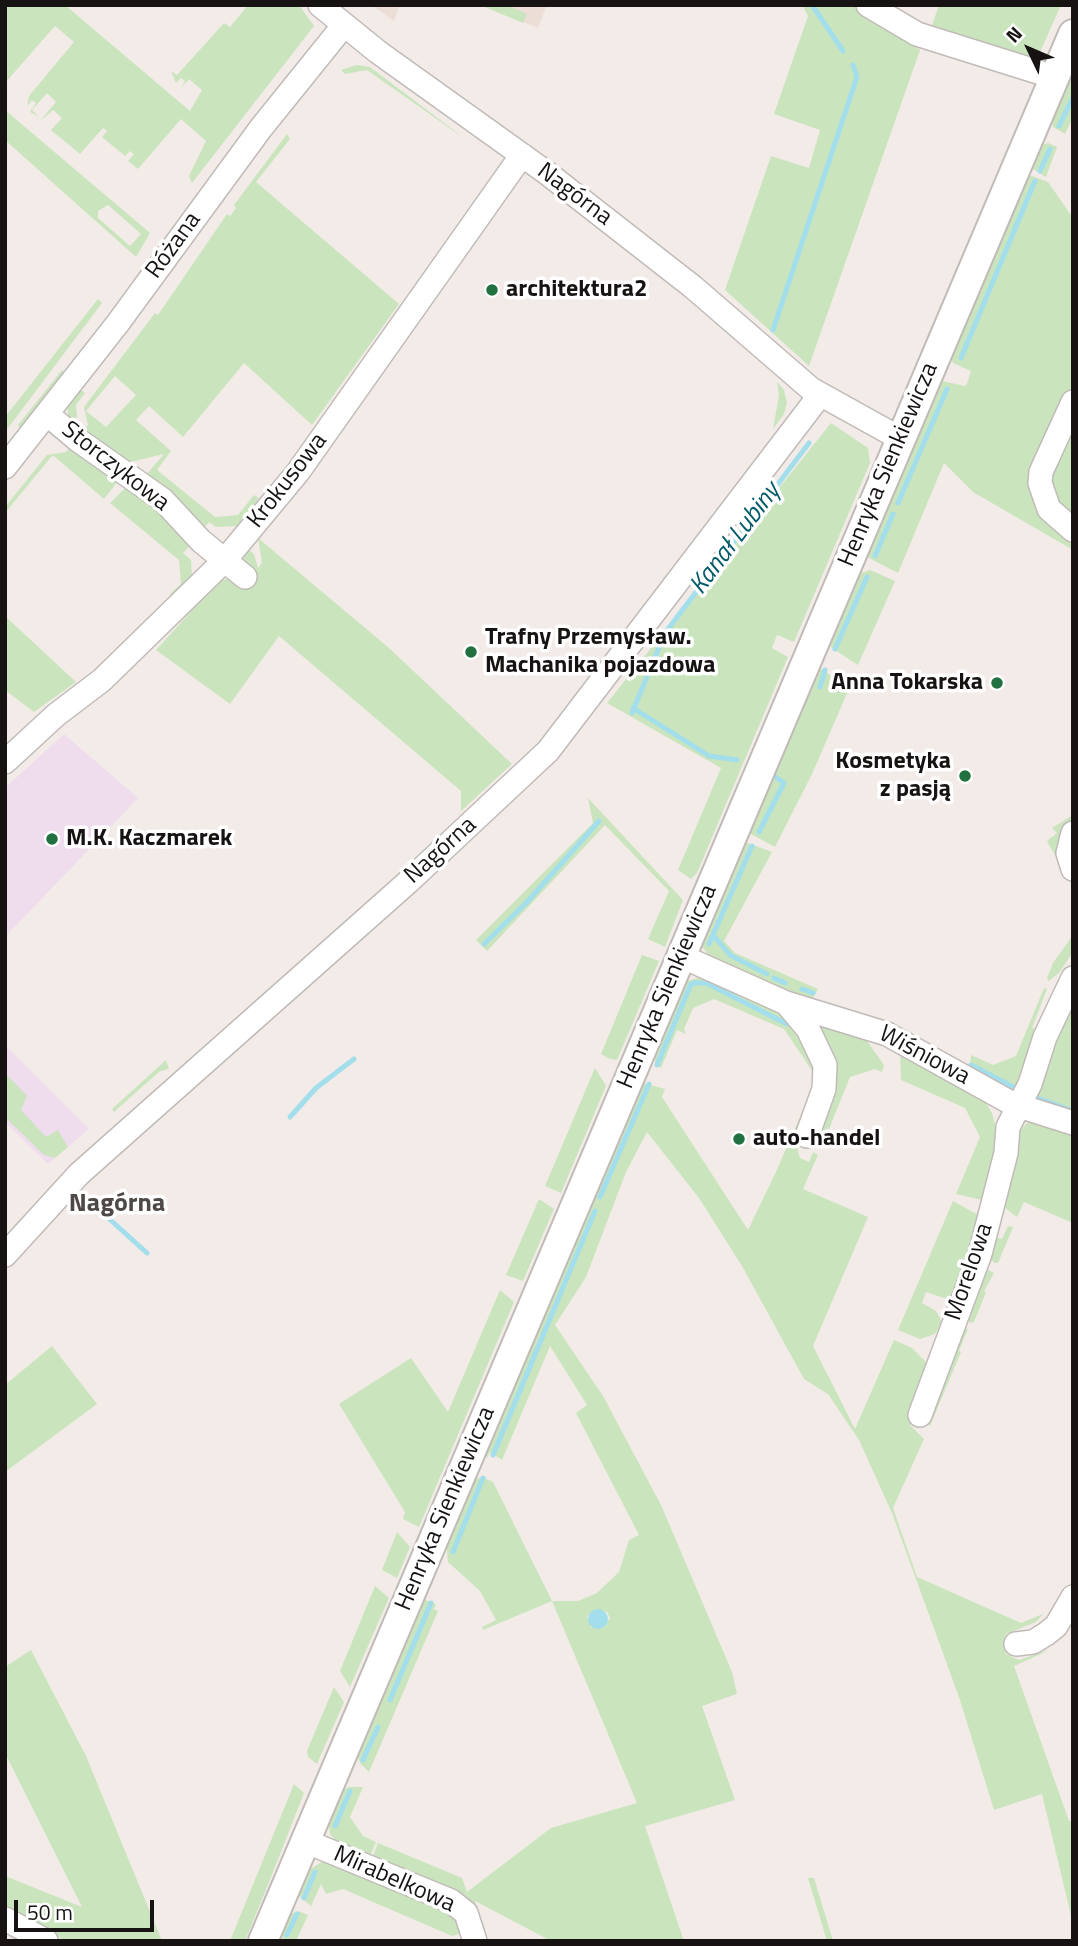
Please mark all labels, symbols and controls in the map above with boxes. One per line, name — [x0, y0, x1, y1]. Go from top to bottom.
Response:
north arrow — [994, 14, 1064, 84]
text: N — [999, 19, 1029, 49]
street label: Nagórna — [531, 157, 617, 233]
street label: Różana — [140, 207, 208, 285]
place label: architektura2 — [506, 276, 647, 304]
marker: architektura2 — [484, 282, 500, 298]
street label: Henryka Sienkiewicza — [833, 359, 945, 571]
street label: Storczykowa — [55, 416, 175, 518]
street label: Krokusowa — [242, 428, 334, 534]
water label: Kanał Lubiny — [684, 477, 788, 601]
place label: Trafny Przemysław. Machanika pojazdowa — [485, 624, 715, 680]
marker: Trafny Przemysław. Machanika pojazdowa — [463, 644, 479, 660]
place label: Anna Tokarska — [831, 669, 983, 697]
marker: Anna Tokarska — [989, 675, 1005, 691]
place label: Kosmetyka z pasją — [835, 748, 951, 804]
marker: Kosmetyka z pasją — [957, 768, 973, 784]
street label: Nagórna — [399, 811, 483, 891]
place label: M.K. Kaczmarek — [66, 825, 232, 853]
marker: M.K. Kaczmarek — [44, 831, 60, 847]
street label: Henryka Sienkiewicza — [612, 881, 724, 1093]
street label: Wiśniowa — [874, 1020, 974, 1092]
place label: auto-handel — [753, 1125, 881, 1153]
marker: auto-handel — [731, 1131, 747, 1147]
district label: Nagórna — [69, 1189, 165, 1221]
street label: Morelowa — [940, 1219, 1000, 1325]
street label: Henryka Sienkiewicza — [390, 1403, 502, 1615]
street label: Mirabelkowa — [329, 1840, 459, 1920]
scale bar — [18, 1886, 158, 1930]
text: 50 m — [27, 1896, 73, 1928]

